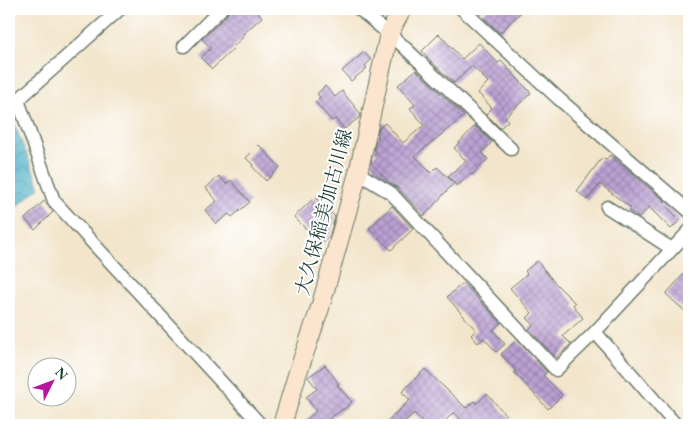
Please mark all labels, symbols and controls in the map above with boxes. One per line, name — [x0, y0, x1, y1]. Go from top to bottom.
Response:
street label: 大久保稲美加古川線 — [289, 126, 358, 298]
north arrow — [28, 356, 78, 406]
text: N — [51, 363, 73, 384]

